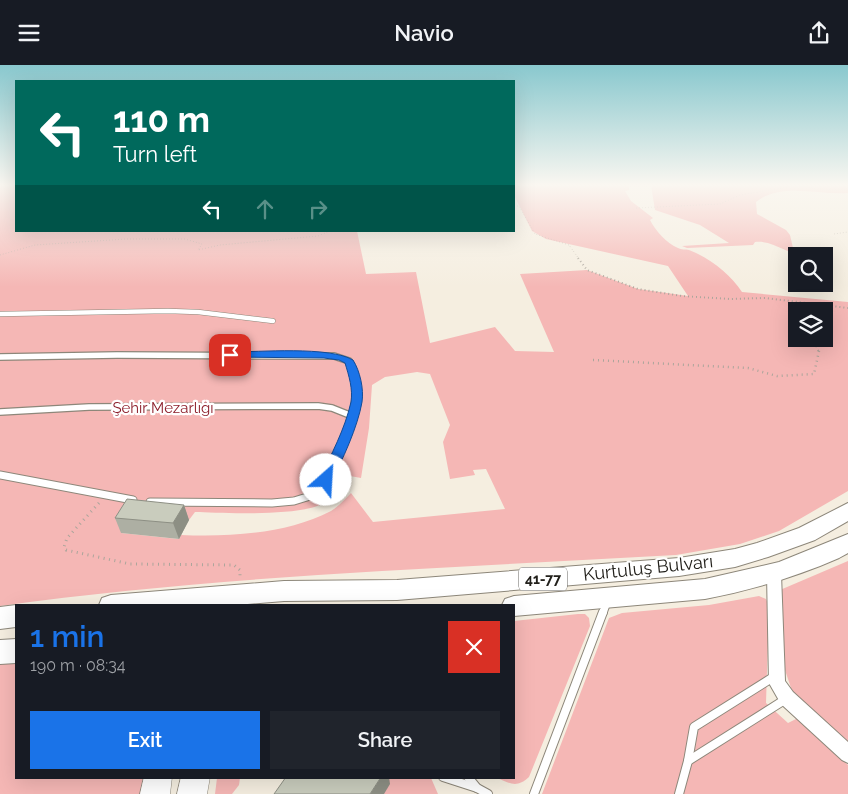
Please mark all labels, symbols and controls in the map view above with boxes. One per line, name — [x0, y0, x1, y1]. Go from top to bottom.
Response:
icon: menu — [15, 19, 43, 47]
icon: share — [805, 19, 833, 47]
text: Navio — [394, 20, 454, 46]
text: 110 m — [113, 99, 210, 140]
icon: left — [30, 100, 95, 165]
text: Turn left — [113, 141, 197, 167]
icon: left — [198, 195, 226, 223]
icon: ahead — [251, 195, 279, 223]
icon: right — [304, 195, 332, 223]
map controls — [788, 247, 833, 347]
button: search — [788, 247, 833, 292]
button: layers — [788, 302, 833, 347]
pin — [209, 334, 251, 376]
icon: arrive — [216, 341, 244, 369]
park label: Şehir Mezarlığı — [112, 399, 214, 417]
position arrow — [299, 453, 351, 505]
street label: Kurtuluş Bulvarı — [582, 550, 714, 585]
road number: 41-77 — [519, 567, 567, 591]
text: 1 min — [30, 619, 105, 654]
button: close — [448, 621, 500, 673]
text: 190 m · 08:34 — [30, 656, 126, 675]
button: Exit — [30, 711, 260, 769]
button: Share — [270, 711, 500, 769]

